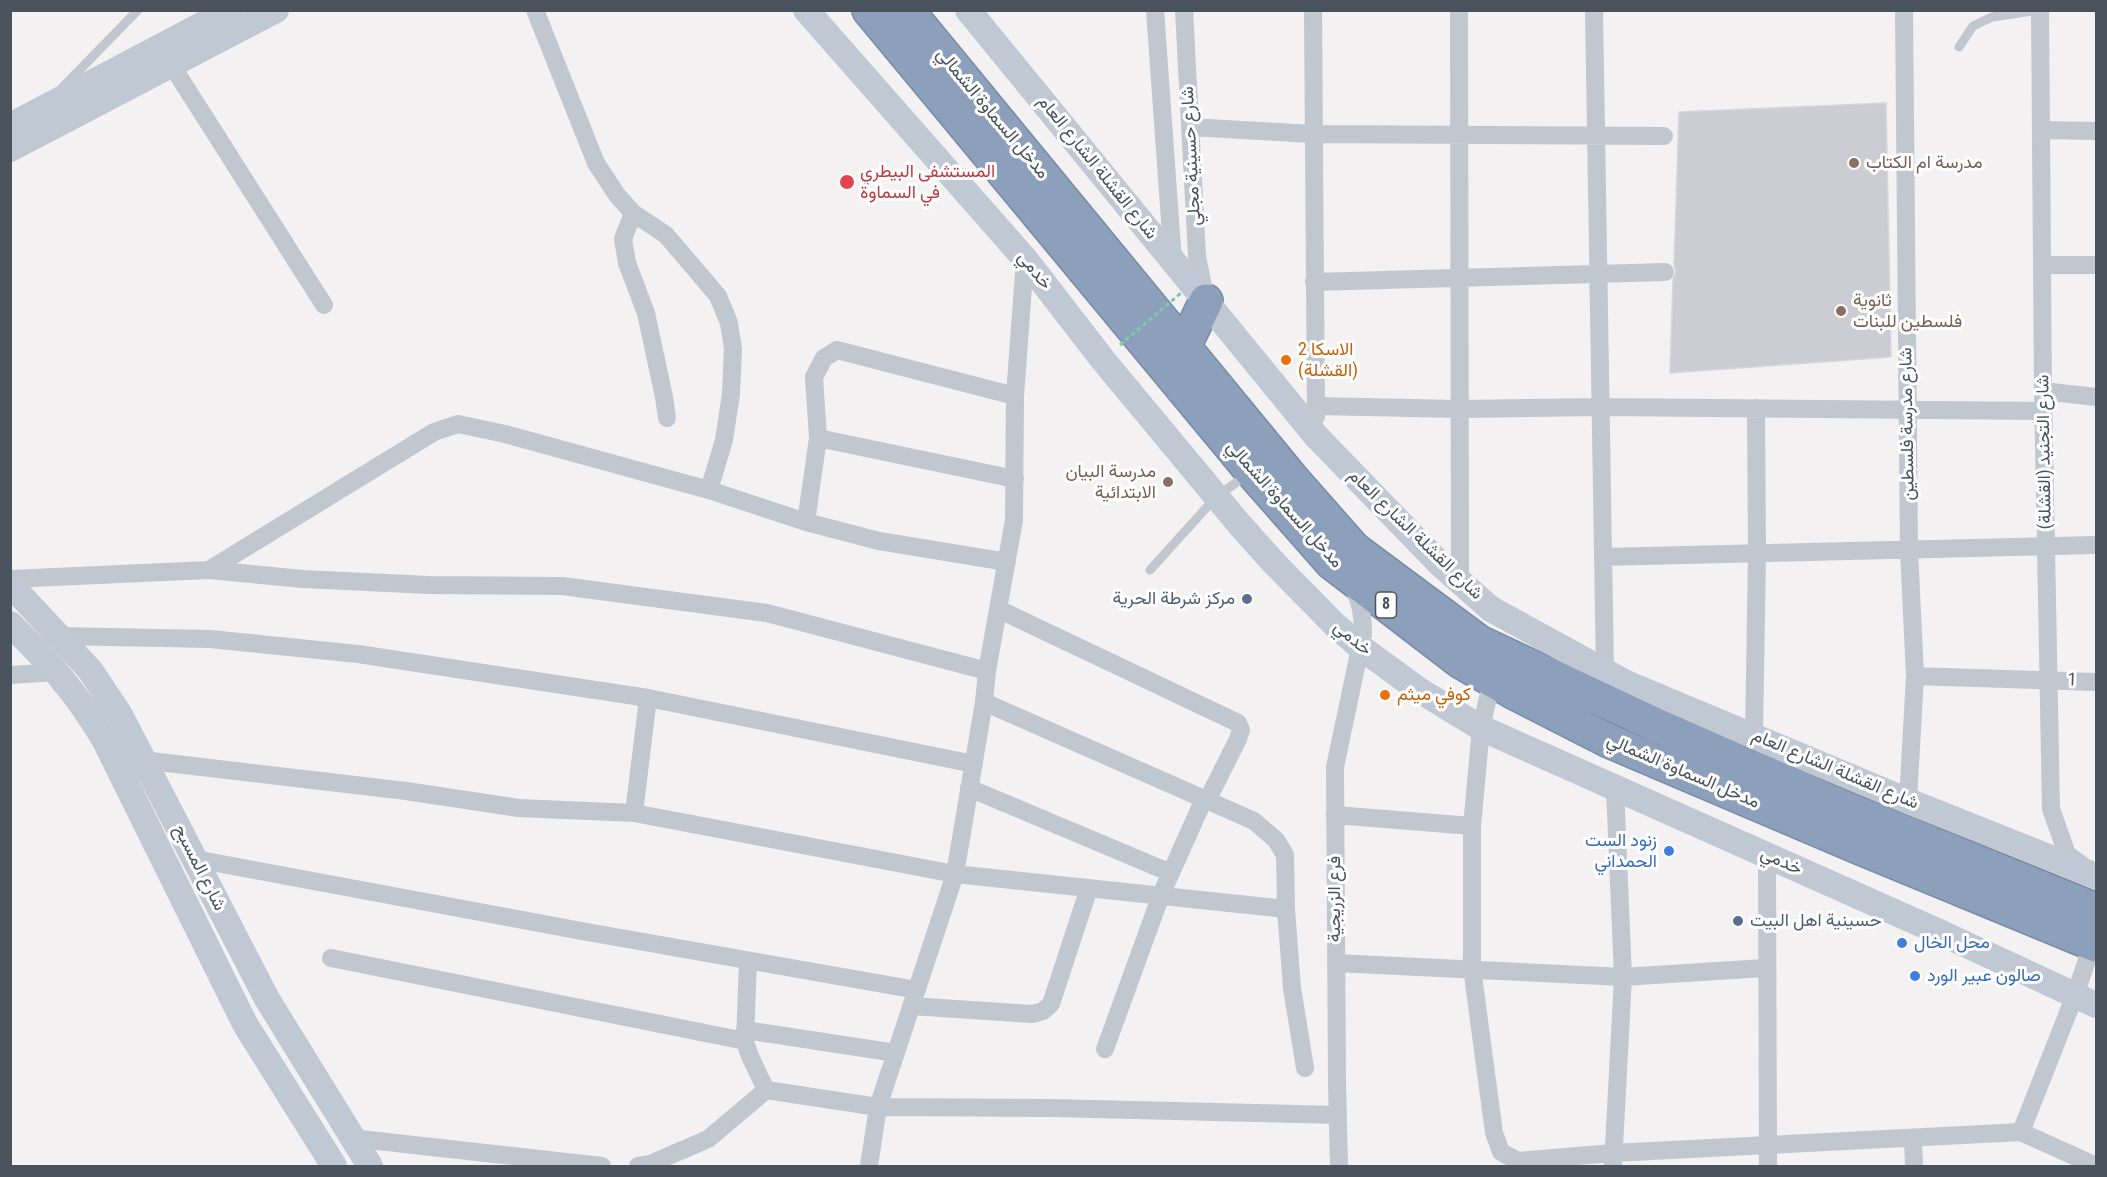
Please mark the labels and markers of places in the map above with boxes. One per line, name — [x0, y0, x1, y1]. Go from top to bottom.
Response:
place label: مدرسة ام الكتاب — [1866, 152, 1982, 174]
marker: مدرسة ام الكتاب — [1847, 156, 1861, 170]
place label: المستشفى البيطري في السماوة — [860, 161, 995, 204]
marker: المستشفى البيطري في السماوة — [838, 173, 856, 191]
place label: ثانوية فلسطين للبنات — [1853, 290, 1962, 332]
marker: ثانوية فلسطين للبنات — [1834, 304, 1848, 318]
place label: الاسكا 2 (القشلة) — [1298, 339, 1358, 382]
marker: الاسكا 2 (القشلة) — [1279, 353, 1293, 367]
place label: مدرسة البيان الابتدائية — [1065, 461, 1156, 504]
marker: مدرسة البيان الابتدائية — [1161, 475, 1175, 489]
place label: مركز شرطة الحرية — [1113, 588, 1235, 610]
marker: مركز شرطة الحرية — [1240, 592, 1254, 606]
place label: كوفي ميثم — [1397, 684, 1471, 706]
marker: كوفي ميثم — [1378, 688, 1392, 702]
place label: زنود الست الحمداني — [1585, 830, 1657, 872]
marker: زنود الست الحمداني — [1662, 844, 1676, 858]
place label: حسينية اهل البيت — [1750, 910, 1882, 932]
marker: حسينية اهل البيت — [1731, 914, 1745, 928]
place label: محل الخال — [1914, 932, 1990, 954]
marker: محل الخال — [1895, 936, 1909, 950]
place label: صالون عبير الورد — [1927, 965, 2041, 987]
marker: صالون عبير الورد — [1908, 969, 1922, 983]

